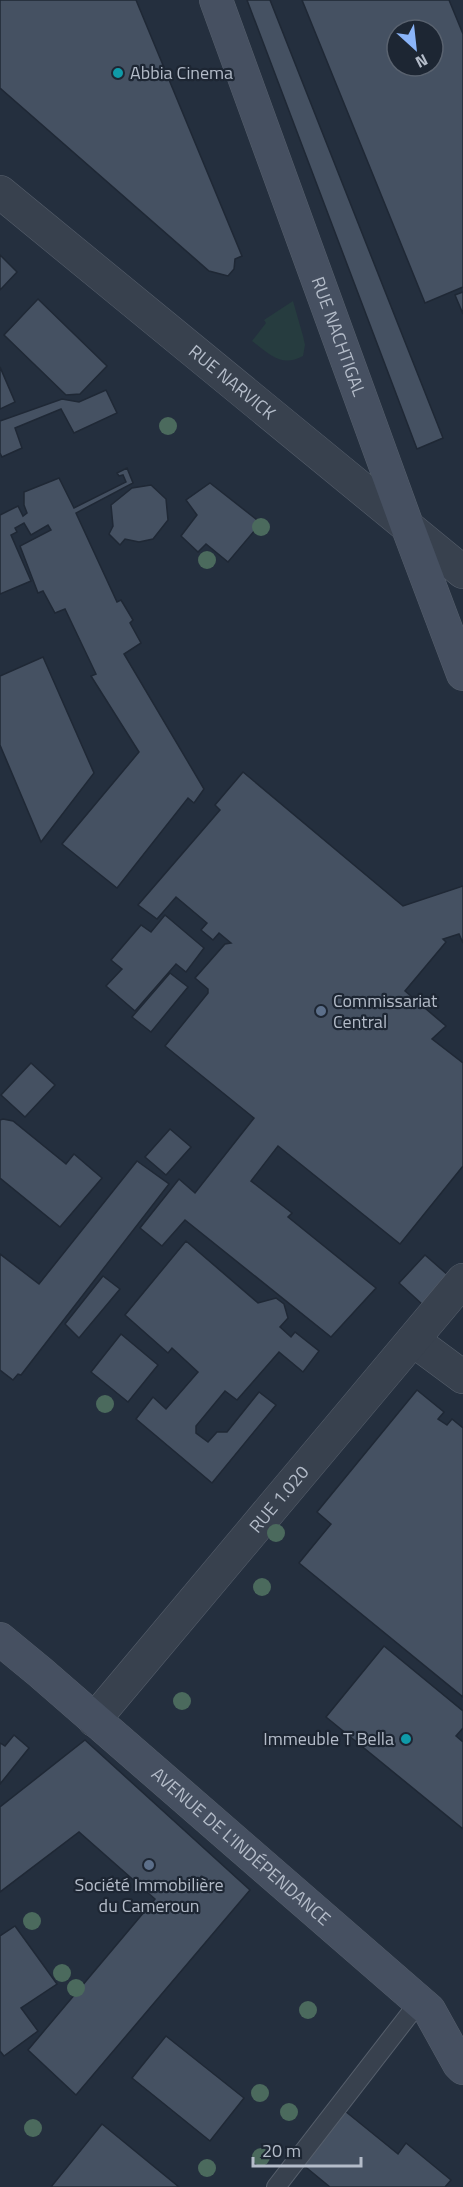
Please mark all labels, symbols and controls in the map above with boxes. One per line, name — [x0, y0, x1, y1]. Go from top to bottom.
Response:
north arrow — [385, 18, 445, 78]
text: N — [411, 48, 432, 75]
place label: Abbia Cinema — [130, 59, 233, 86]
marker: Abbia Cinema — [111, 66, 125, 80]
street label: RUE NACHTIGAL — [305, 273, 373, 400]
street label: RUE NARVICK — [183, 338, 282, 426]
place label: Commissariat Central — [333, 987, 438, 1035]
marker: Commissariat Central — [314, 1004, 328, 1018]
street label: RUE 1.020 — [242, 1459, 315, 1539]
place label: Immeuble T Bella — [263, 1725, 394, 1752]
marker: Immeuble T Bella — [399, 1732, 413, 1746]
street label: AVENUE DE L'INDÉPENDANCE — [146, 1761, 337, 1932]
marker: Société Immobilière du Cameroun — [142, 1858, 156, 1872]
place label: Société Immobilière du Cameroun — [74, 1871, 224, 1919]
scale bar — [253, 2130, 361, 2168]
text: 20 m — [262, 2137, 301, 2164]

